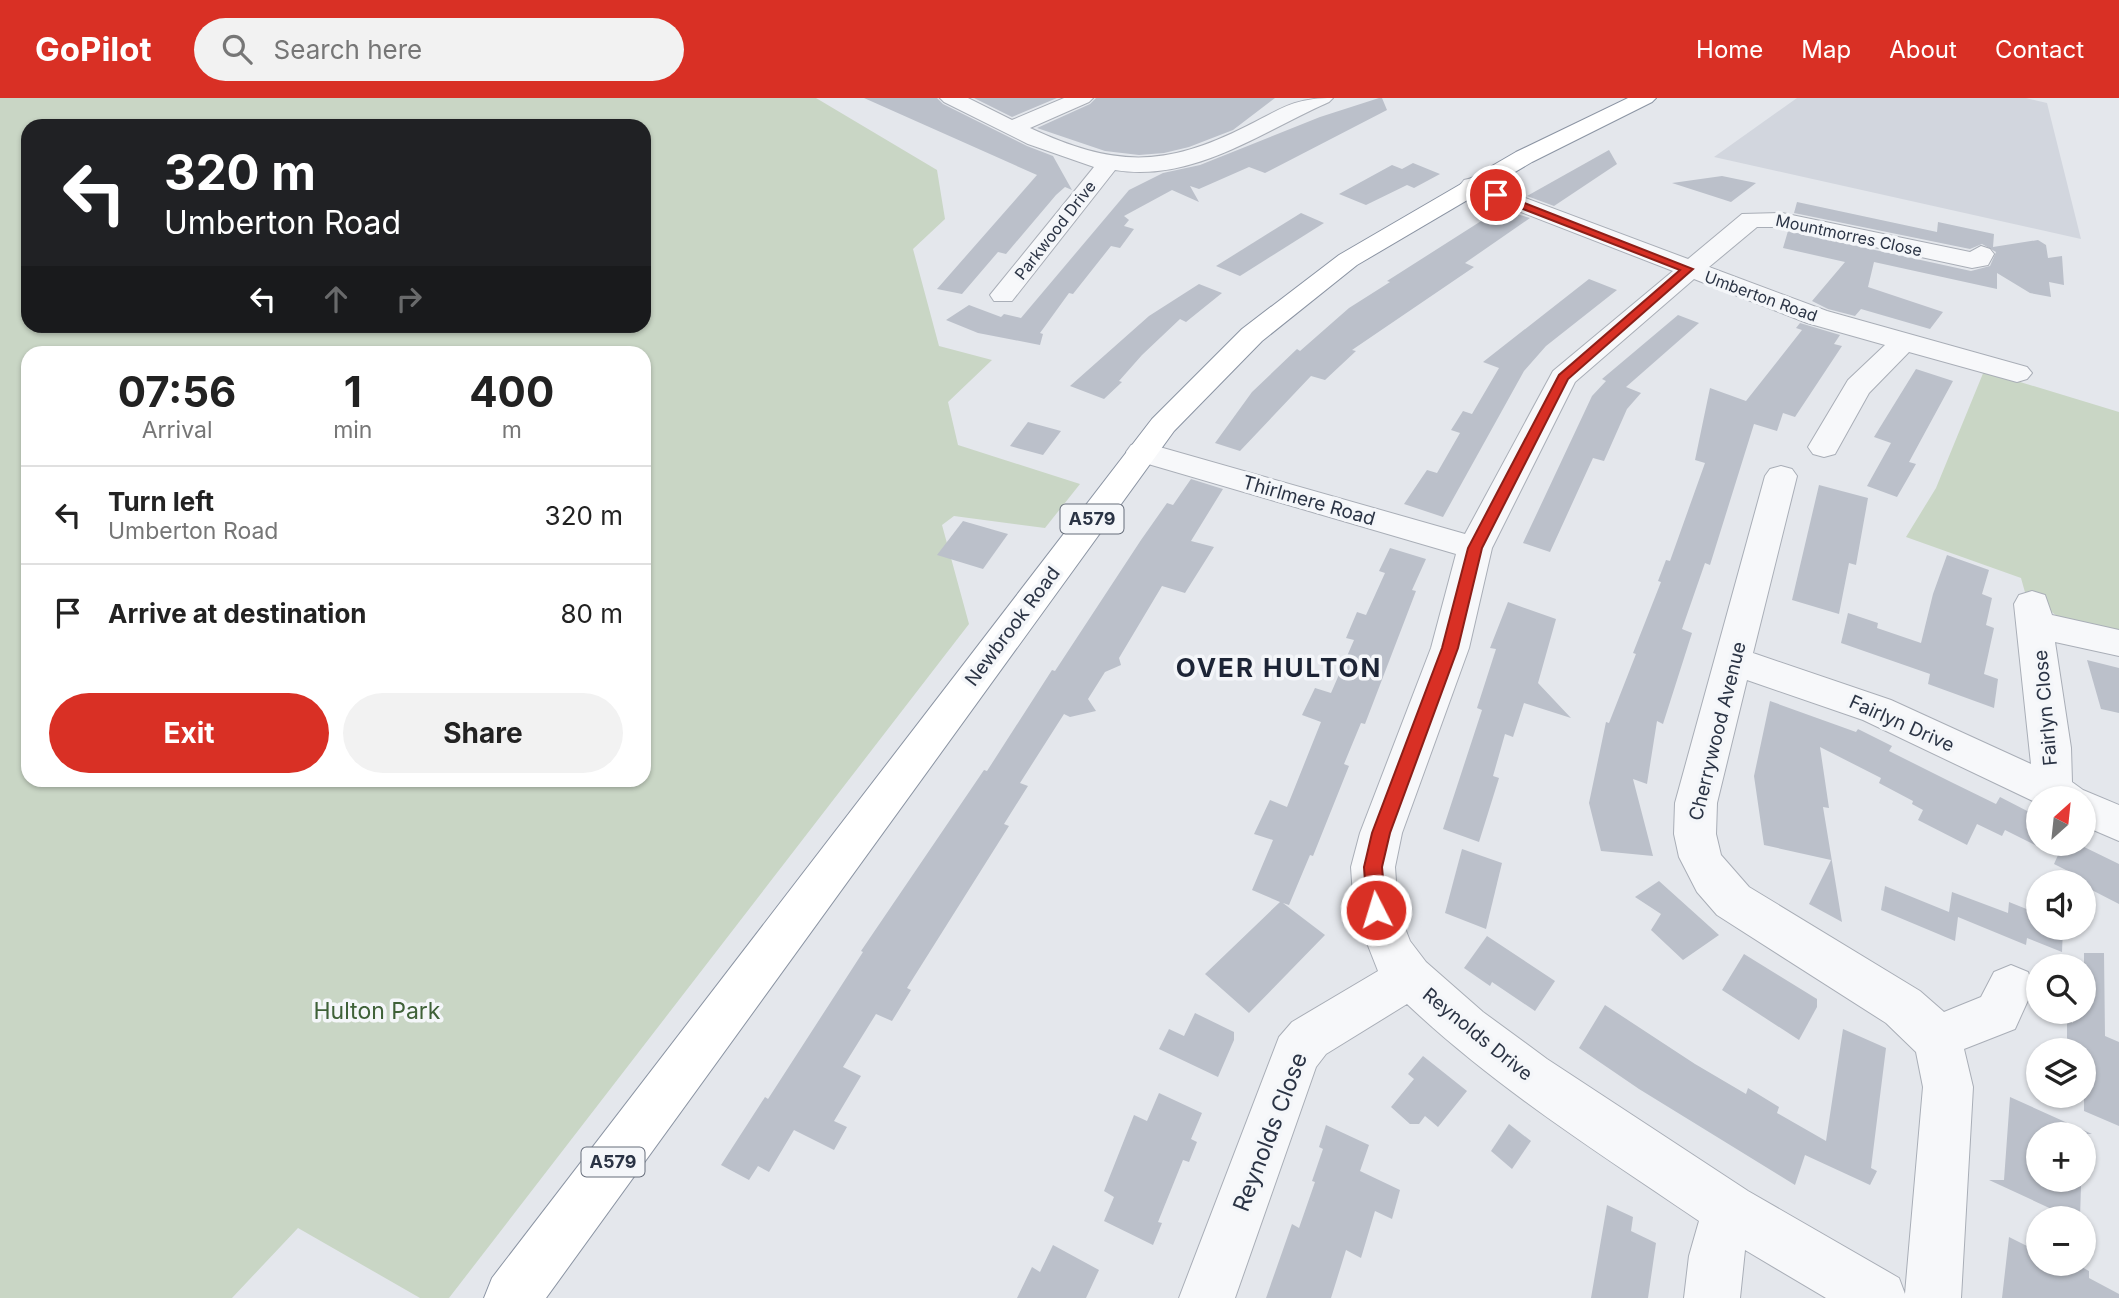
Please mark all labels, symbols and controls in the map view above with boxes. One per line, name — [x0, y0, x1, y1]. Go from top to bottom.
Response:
search box — [194, 18, 684, 81]
text: GoPilot — [35, 29, 152, 69]
icon: search — [218, 30, 256, 68]
text: Search here — [274, 34, 422, 65]
text: Home — [1696, 35, 1763, 64]
text: Map — [1801, 35, 1851, 64]
text: About — [1889, 35, 1957, 64]
text: Contact — [1995, 35, 2084, 64]
text: 320 m — [164, 143, 316, 202]
icon: left — [49, 147, 140, 238]
pin — [1466, 165, 1526, 225]
street label: Parkwood Drive — [1010, 176, 1100, 284]
icon: arrive — [1477, 176, 1515, 214]
text: Umberton Road — [164, 203, 401, 242]
street label: Mountmorres Close — [1774, 210, 1924, 260]
street label: Umberton Road — [1702, 266, 1820, 326]
icon: left — [244, 280, 282, 318]
icon: ahead — [317, 280, 355, 318]
icon: right — [390, 280, 428, 318]
text: 07:56 — [118, 366, 236, 417]
text: 1 — [344, 366, 362, 417]
text: 400 — [469, 366, 554, 417]
text: Arrival — [142, 416, 212, 444]
text: min — [333, 416, 372, 444]
text: m — [502, 416, 522, 444]
street label: Thirlmere Road — [1240, 471, 1378, 530]
text: Turn left — [108, 486, 214, 517]
icon: left — [49, 496, 87, 534]
text: 320 m — [545, 500, 623, 531]
road number: A579 — [1060, 505, 1124, 534]
text: Umberton Road — [108, 517, 278, 545]
street label: Newbrook Road — [960, 562, 1065, 691]
icon: arrive — [49, 594, 87, 632]
text: Arrive at destination — [108, 598, 367, 629]
text: 80 m — [560, 598, 623, 629]
street label: Cherrywood Avenue — [1684, 639, 1751, 823]
street label: Fairlyn Close — [2029, 649, 2062, 767]
district label: OVER HULTON — [1176, 652, 1382, 683]
street label: Fairlyn Drive — [1846, 690, 1958, 757]
button: Exit — [49, 693, 329, 773]
button: Share — [343, 693, 623, 773]
north arrow — [2026, 786, 2096, 856]
map controls — [2026, 786, 2096, 1276]
button: sound — [2026, 870, 2096, 940]
position arrow — [1339, 873, 1413, 947]
button: search — [2026, 954, 2096, 1024]
street label: Reynolds Drive — [1418, 983, 1537, 1086]
park label: Hulton Park — [314, 997, 441, 1025]
button: layers — [2026, 1038, 2096, 1108]
street label: Reynolds Close — [1227, 1049, 1313, 1215]
button: + — [2026, 1122, 2096, 1192]
road number: A579 — [582, 1148, 644, 1176]
button: − — [2026, 1206, 2096, 1276]

